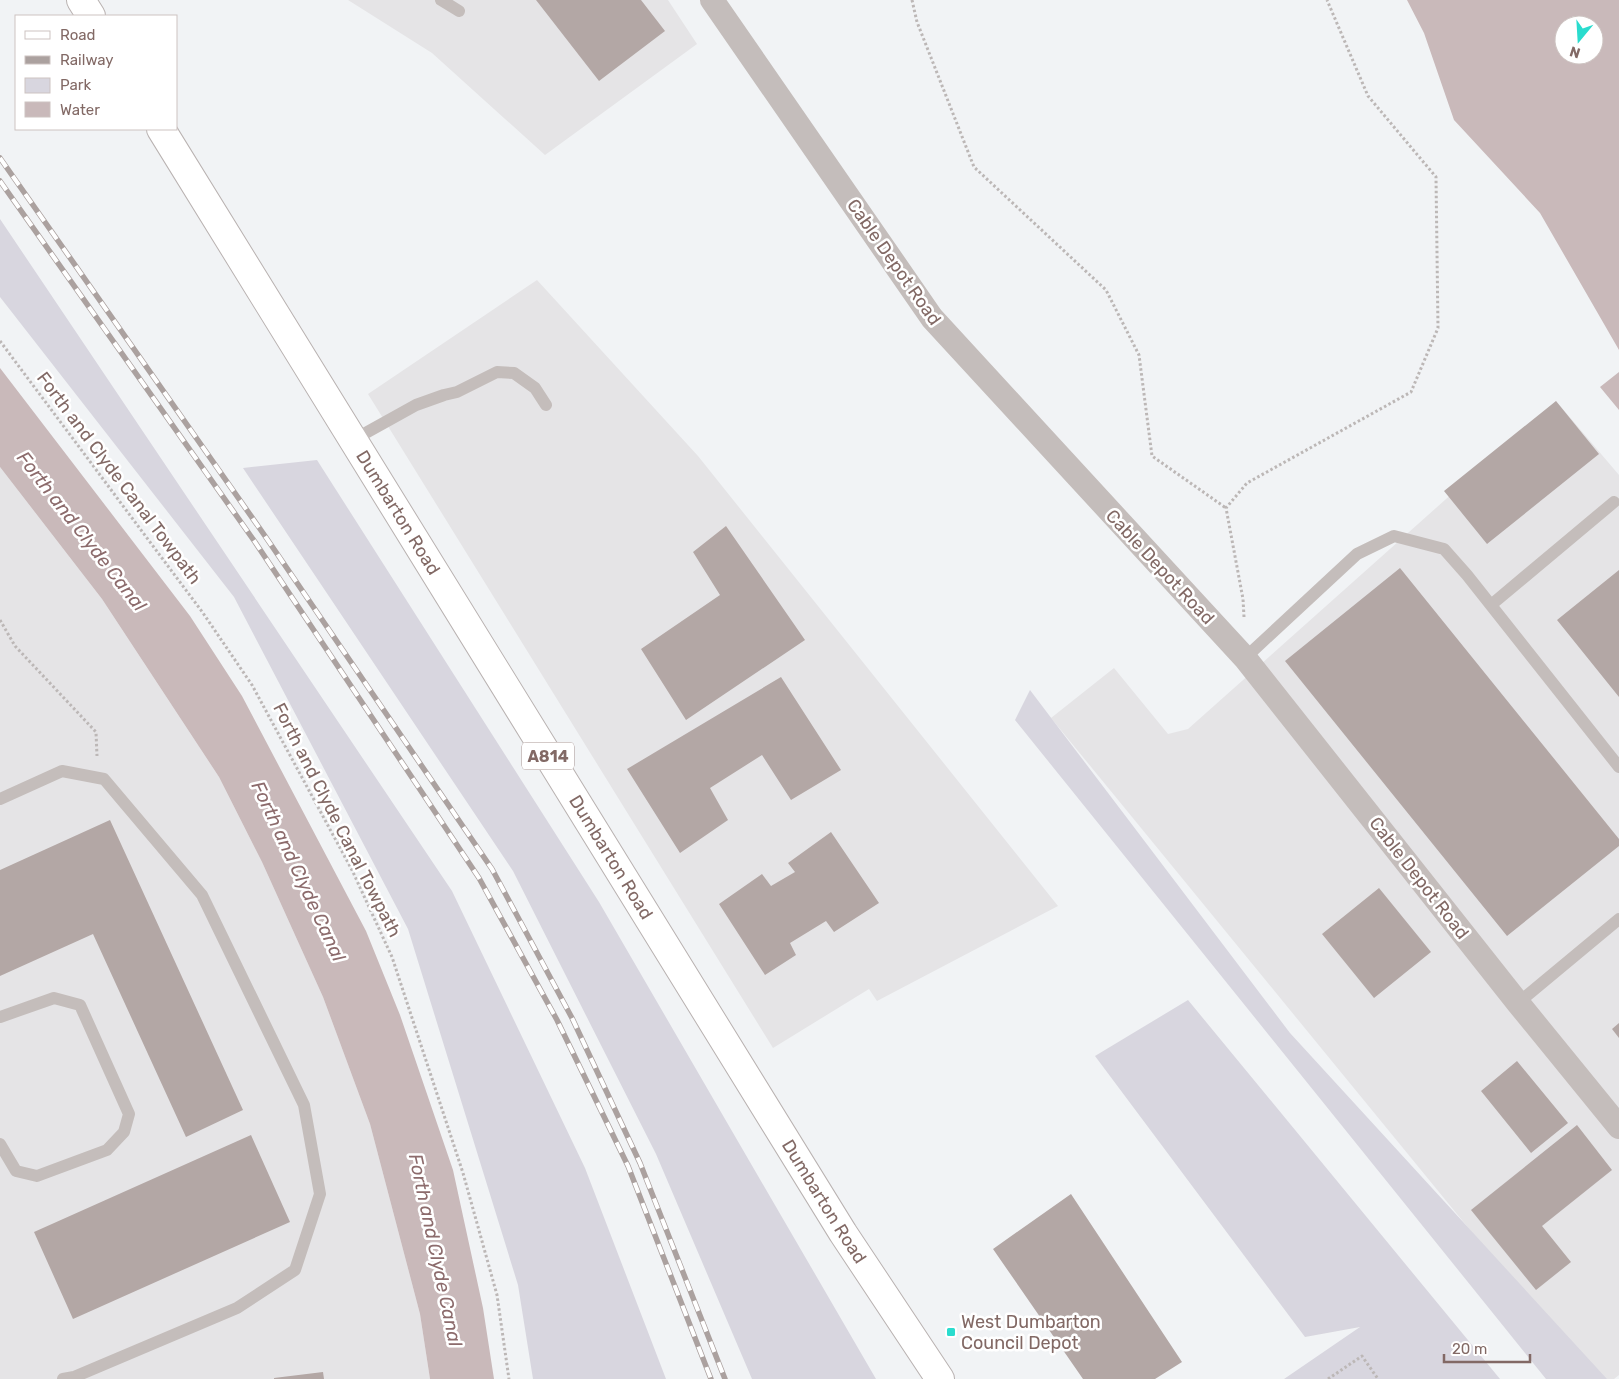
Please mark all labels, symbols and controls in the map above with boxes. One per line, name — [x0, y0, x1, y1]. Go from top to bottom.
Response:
legend — [15, 15, 178, 130]
north arrow — [1554, 15, 1604, 65]
text: Road — [60, 26, 96, 44]
text: N — [1568, 42, 1583, 62]
text: Railway — [60, 51, 114, 69]
text: Park — [60, 76, 91, 94]
text: Water — [60, 101, 100, 119]
street label: Cable Depot Road — [842, 195, 946, 329]
street label: Forth and Clyde Canal Towpath — [32, 368, 206, 588]
street label: Dumbarton Road — [351, 446, 445, 579]
water label: Forth and Clyde Canal — [13, 447, 151, 615]
street label: Cable Depot Road — [1101, 505, 1219, 629]
street label: Forth and Clyde Canal Towpath — [268, 699, 406, 941]
road number: A814 — [522, 742, 574, 769]
water label: Forth and Clyde Canal — [247, 777, 351, 965]
street label: Dumbarton Road — [564, 791, 658, 924]
street label: Cable Depot Road — [1364, 812, 1474, 944]
street label: Dumbarton Road — [777, 1136, 871, 1268]
water label: Forth and Clyde Canal — [404, 1152, 467, 1349]
place label: West Dumbarton Council Depot — [961, 1311, 1101, 1354]
marker: West Dumbarton Council Depot — [945, 1326, 957, 1338]
scale bar — [1444, 1332, 1530, 1364]
text: 20 m — [1452, 1340, 1487, 1358]

